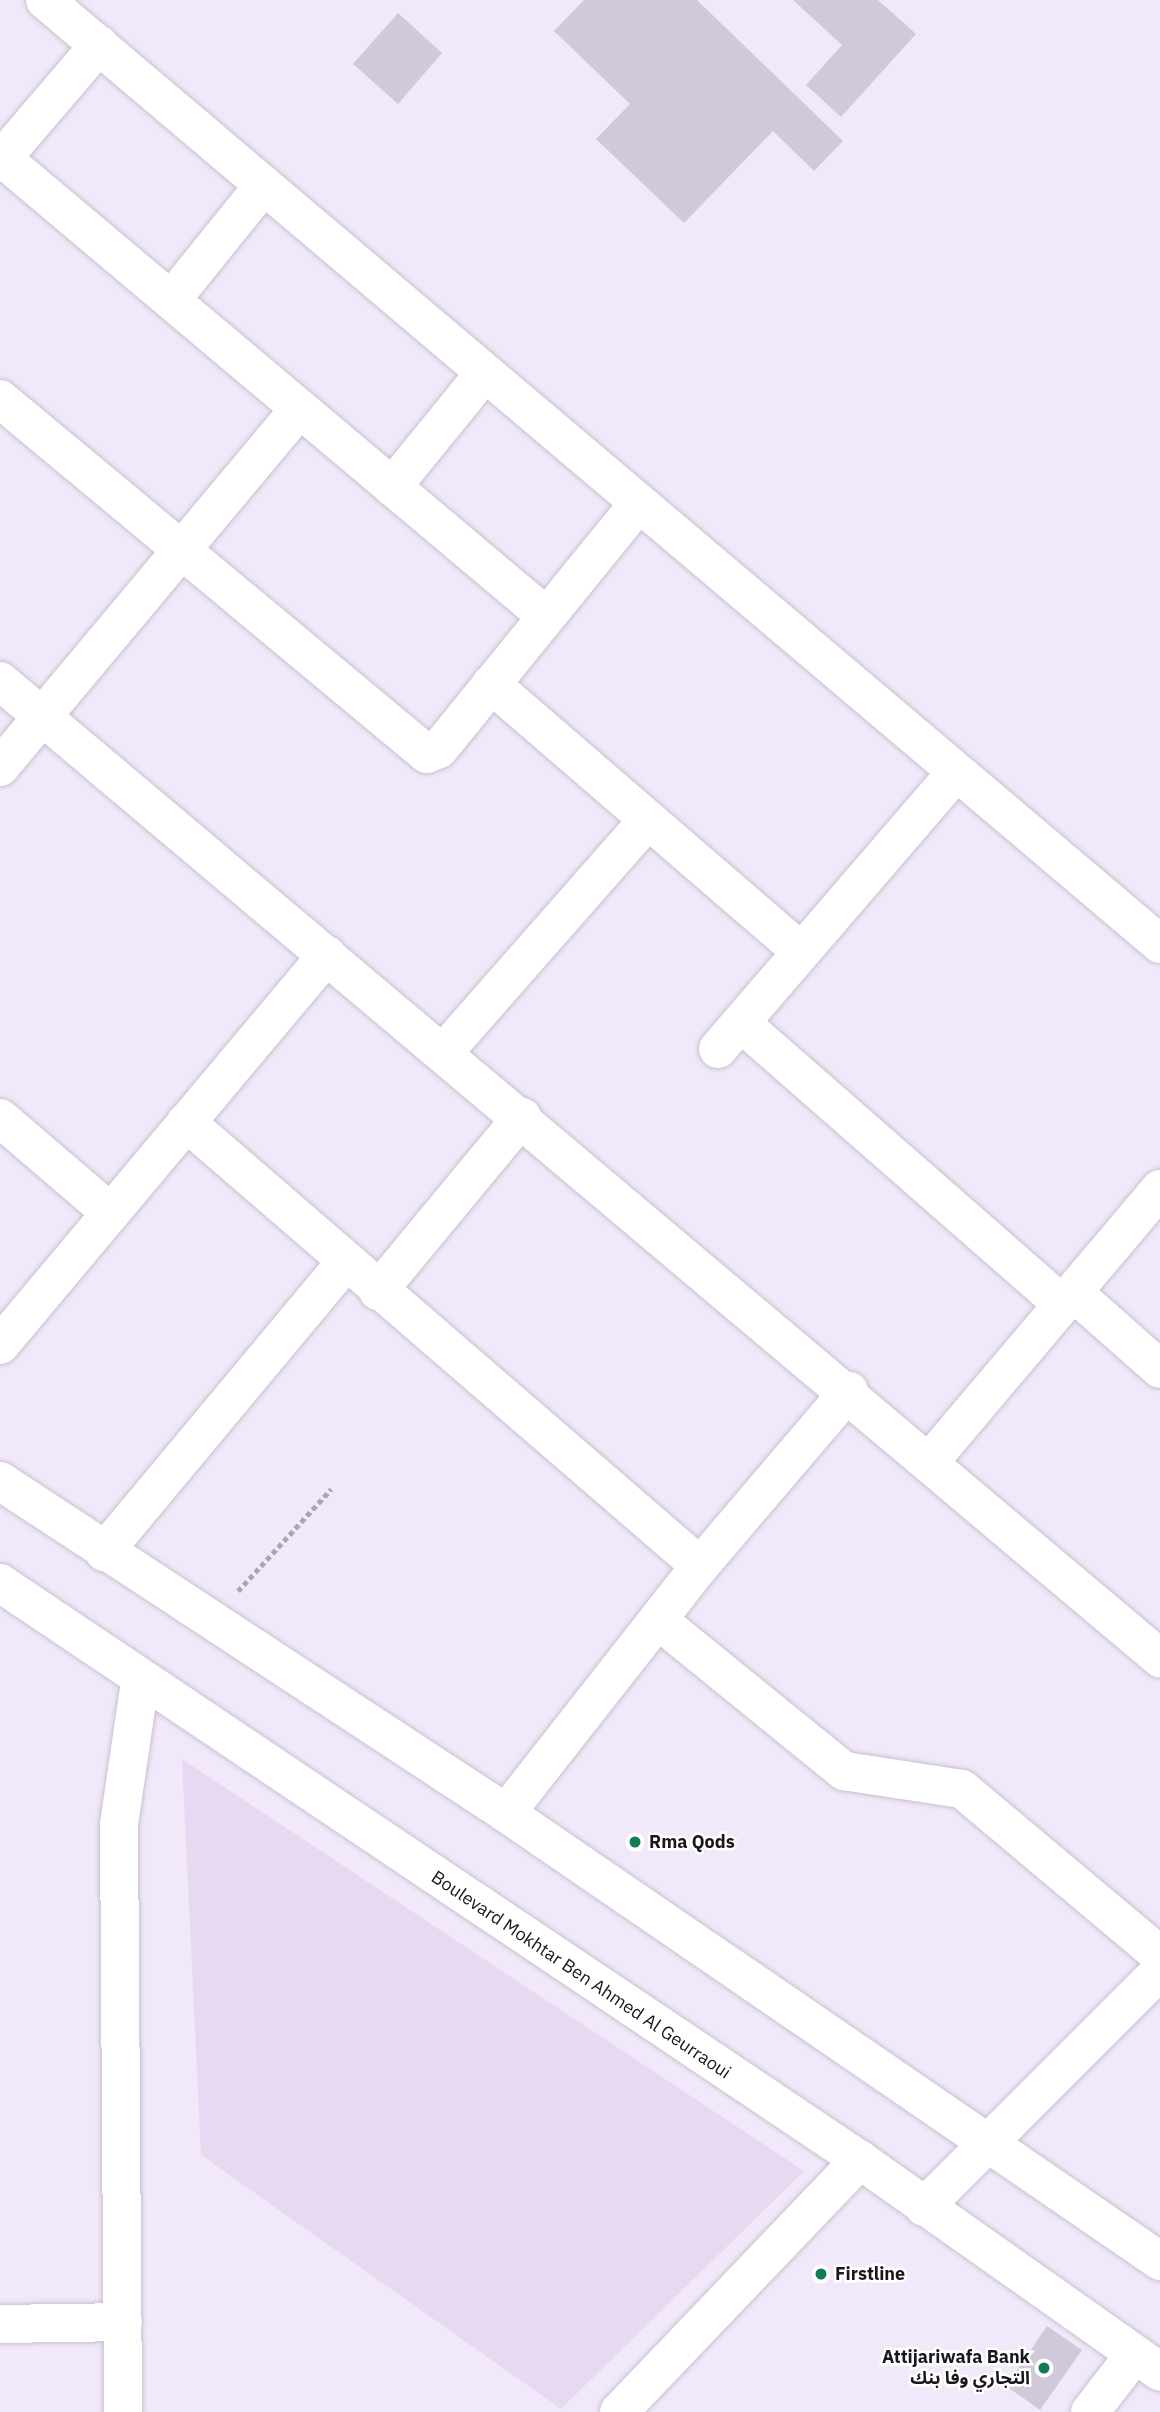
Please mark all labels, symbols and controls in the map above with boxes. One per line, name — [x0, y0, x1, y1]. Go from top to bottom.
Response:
place label: Rma Qods — [649, 1831, 735, 1853]
marker: Rma Qods — [627, 1834, 643, 1850]
street label: Boulevard Mokhtar Ben Ahmed Al Geurraoui — [427, 1866, 735, 2084]
place label: Firstline — [835, 2263, 905, 2285]
marker: Firstline — [813, 2266, 829, 2282]
place label: Attijariwafa Bank التجاري وفا بنك — [882, 2347, 1030, 2390]
marker: Attijariwafa Bank التجاري وفا بنك — [1036, 2360, 1052, 2376]

